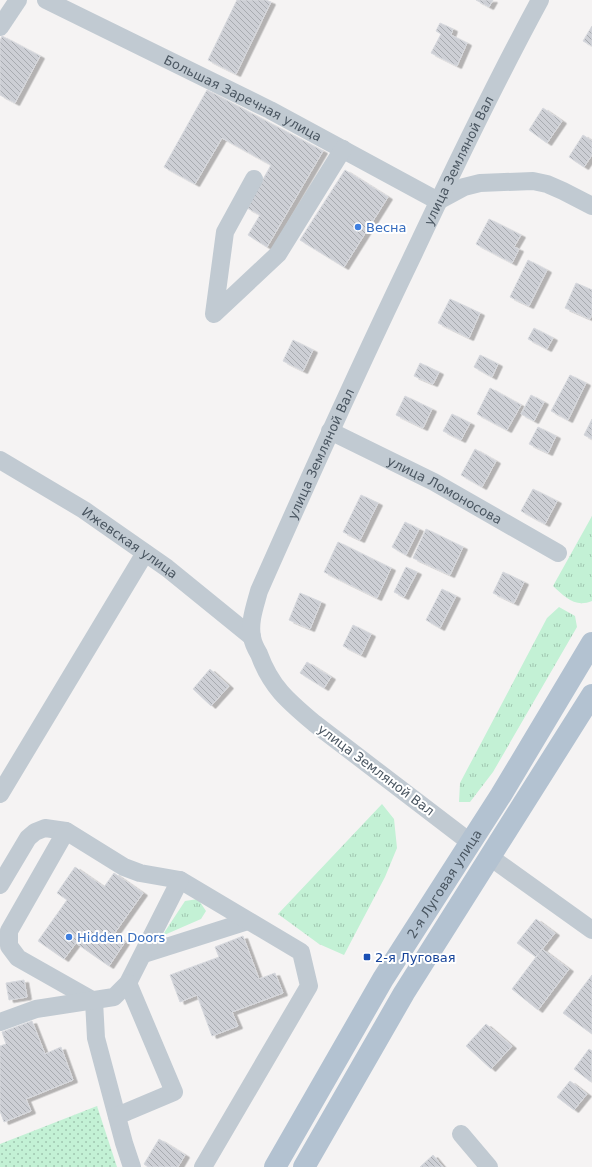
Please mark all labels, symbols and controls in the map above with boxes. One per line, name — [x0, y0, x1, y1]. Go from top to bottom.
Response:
street label: Большая Заречная улица — [162, 52, 324, 144]
street label: улица Земляной Вал — [421, 93, 496, 228]
place label: Весна — [366, 220, 407, 235]
marker: Весна — [353, 222, 363, 232]
street label: улица Земляной Вал — [284, 386, 357, 522]
street label: улица Ломоносова — [385, 453, 505, 527]
street label: Ижевская улица — [79, 504, 181, 581]
street label: улица Земляной Вал — [315, 721, 437, 819]
street label: 2-я Луговая улица — [404, 827, 484, 941]
place label: Hidden Doors — [77, 930, 166, 945]
marker: Hidden Doors — [64, 932, 74, 942]
place label: 2-я Луговая — [375, 950, 456, 965]
marker: 2-я Луговая — [362, 952, 372, 962]

